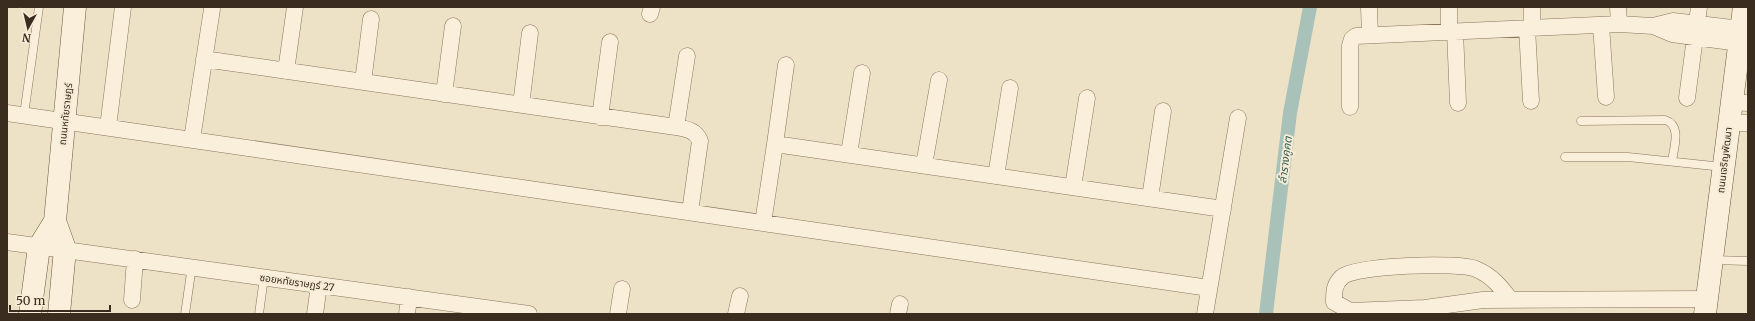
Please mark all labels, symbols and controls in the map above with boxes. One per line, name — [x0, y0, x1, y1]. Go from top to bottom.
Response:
north arrow — [8, 8, 48, 48]
text: N — [21, 30, 32, 45]
street label: ถนนหทัยราษฎร์ — [56, 82, 75, 146]
street label: ถนนเจริญพัฒนา — [1714, 126, 1735, 194]
water label: ลำรางคูคต — [1275, 135, 1295, 184]
street label: ซอยหทัยราษฎร์ 27 — [259, 271, 335, 294]
scale bar — [10, 287, 110, 313]
text: 50 m — [16, 293, 45, 308]

